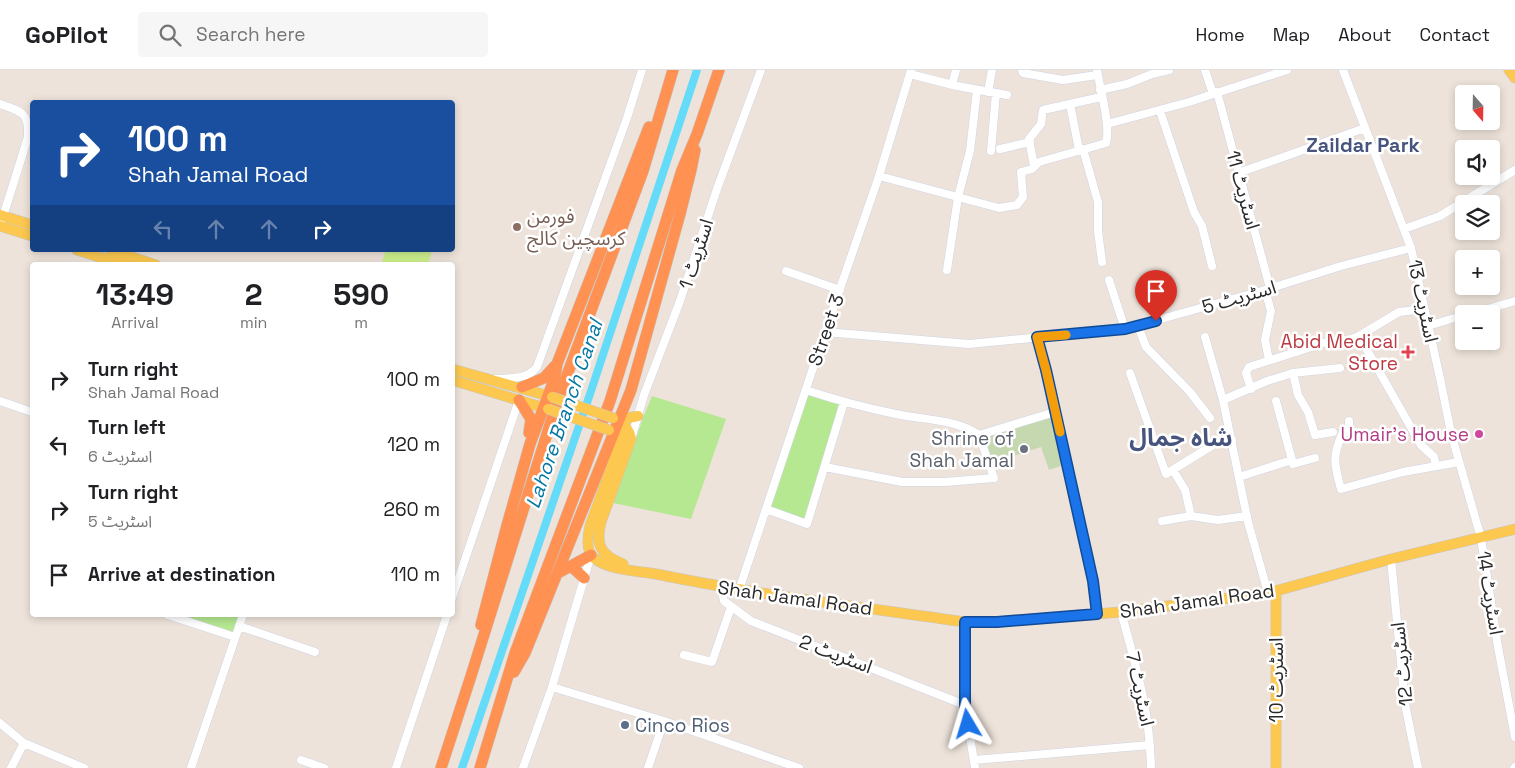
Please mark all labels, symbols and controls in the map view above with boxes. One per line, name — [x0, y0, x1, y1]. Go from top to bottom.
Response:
search box — [138, 12, 488, 57]
text: GoPilot — [25, 19, 108, 50]
icon: search — [156, 21, 184, 49]
text: Search here — [196, 22, 306, 47]
text: Home — [1196, 23, 1245, 46]
text: Map — [1273, 23, 1310, 46]
text: About — [1338, 23, 1392, 46]
text: Contact — [1420, 23, 1490, 46]
north arrow — [1455, 85, 1500, 130]
map controls — [1455, 85, 1500, 350]
text: 100 m — [128, 117, 228, 161]
icon: right — [45, 120, 110, 185]
district label: Zaildar Park — [1306, 132, 1420, 158]
button: sound — [1455, 140, 1500, 185]
street label: اسٹریٹ 11 — [1220, 148, 1266, 232]
text: Shah Jamal Road — [128, 160, 309, 188]
button: layers — [1455, 195, 1500, 240]
place label: فورمن کرسچین کالج — [527, 204, 626, 253]
icon: left — [149, 215, 177, 243]
icon: ahead — [202, 215, 230, 243]
icon: ahead — [255, 215, 283, 243]
icon: right — [308, 215, 336, 243]
street label: اسٹریٹ 1 — [673, 216, 719, 292]
marker: فورمن کرسچین کالج — [511, 221, 523, 233]
button: + — [1455, 250, 1500, 295]
street label: اسٹریٹ 13 — [1402, 257, 1444, 345]
pin — [1135, 270, 1177, 321]
street label: اسٹریٹ 5 — [1199, 274, 1279, 320]
text: 13:49 — [96, 275, 174, 314]
text: 2 — [245, 275, 263, 314]
text: 590 — [333, 275, 389, 314]
icon: arrive — [1142, 277, 1170, 305]
street label: Street 3 — [802, 291, 850, 369]
button: − — [1455, 305, 1500, 350]
text: Arrival — [111, 312, 159, 333]
text: min — [240, 312, 267, 333]
text: m — [354, 312, 368, 333]
water label: Lahore Branch Canal — [520, 314, 609, 512]
place label: Abid Medical Store — [1281, 329, 1398, 376]
marker: Abid Medical Store — [1402, 346, 1414, 358]
text: Turn right — [88, 357, 178, 382]
icon: right — [45, 366, 73, 394]
text: 100 m — [386, 367, 440, 392]
text: Shah Jamal Road — [88, 382, 219, 403]
text: Turn left — [88, 415, 166, 440]
district label: شاہ جمال — [1129, 422, 1233, 453]
place label: Umair's House — [1341, 422, 1469, 447]
place label: Shrine of Shah Jamal — [910, 426, 1014, 473]
marker: Umair's House — [1473, 428, 1485, 440]
icon: left — [45, 431, 73, 459]
text: 120 m — [387, 432, 440, 457]
marker: Shrine of Shah Jamal — [1018, 443, 1030, 455]
text: اسٹریٹ 6 — [88, 446, 152, 467]
text: Turn right — [88, 480, 178, 505]
icon: right — [45, 496, 73, 524]
text: 260 m — [384, 497, 440, 522]
text: اسٹریٹ 5 — [88, 511, 152, 532]
street label: اسٹریٹ 14 — [1471, 549, 1509, 637]
icon: arrive — [45, 561, 73, 589]
text: Arrive at destination — [88, 562, 276, 587]
text: 110 m — [391, 562, 440, 587]
street label: Shah Jamal Road — [716, 575, 874, 621]
street label: Shah Jamal Road — [1118, 578, 1276, 624]
street label: اسٹریٹ 12 — [1385, 621, 1419, 707]
street label: اسٹریٹ 2 — [796, 629, 876, 679]
street label: اسٹریٹ 10 — [1264, 638, 1289, 722]
street label: اسٹریٹ 7 — [1120, 649, 1160, 729]
position arrow — [941, 697, 993, 749]
place label: Cinco Rios — [635, 713, 730, 738]
marker: Cinco Rios — [619, 719, 631, 731]

